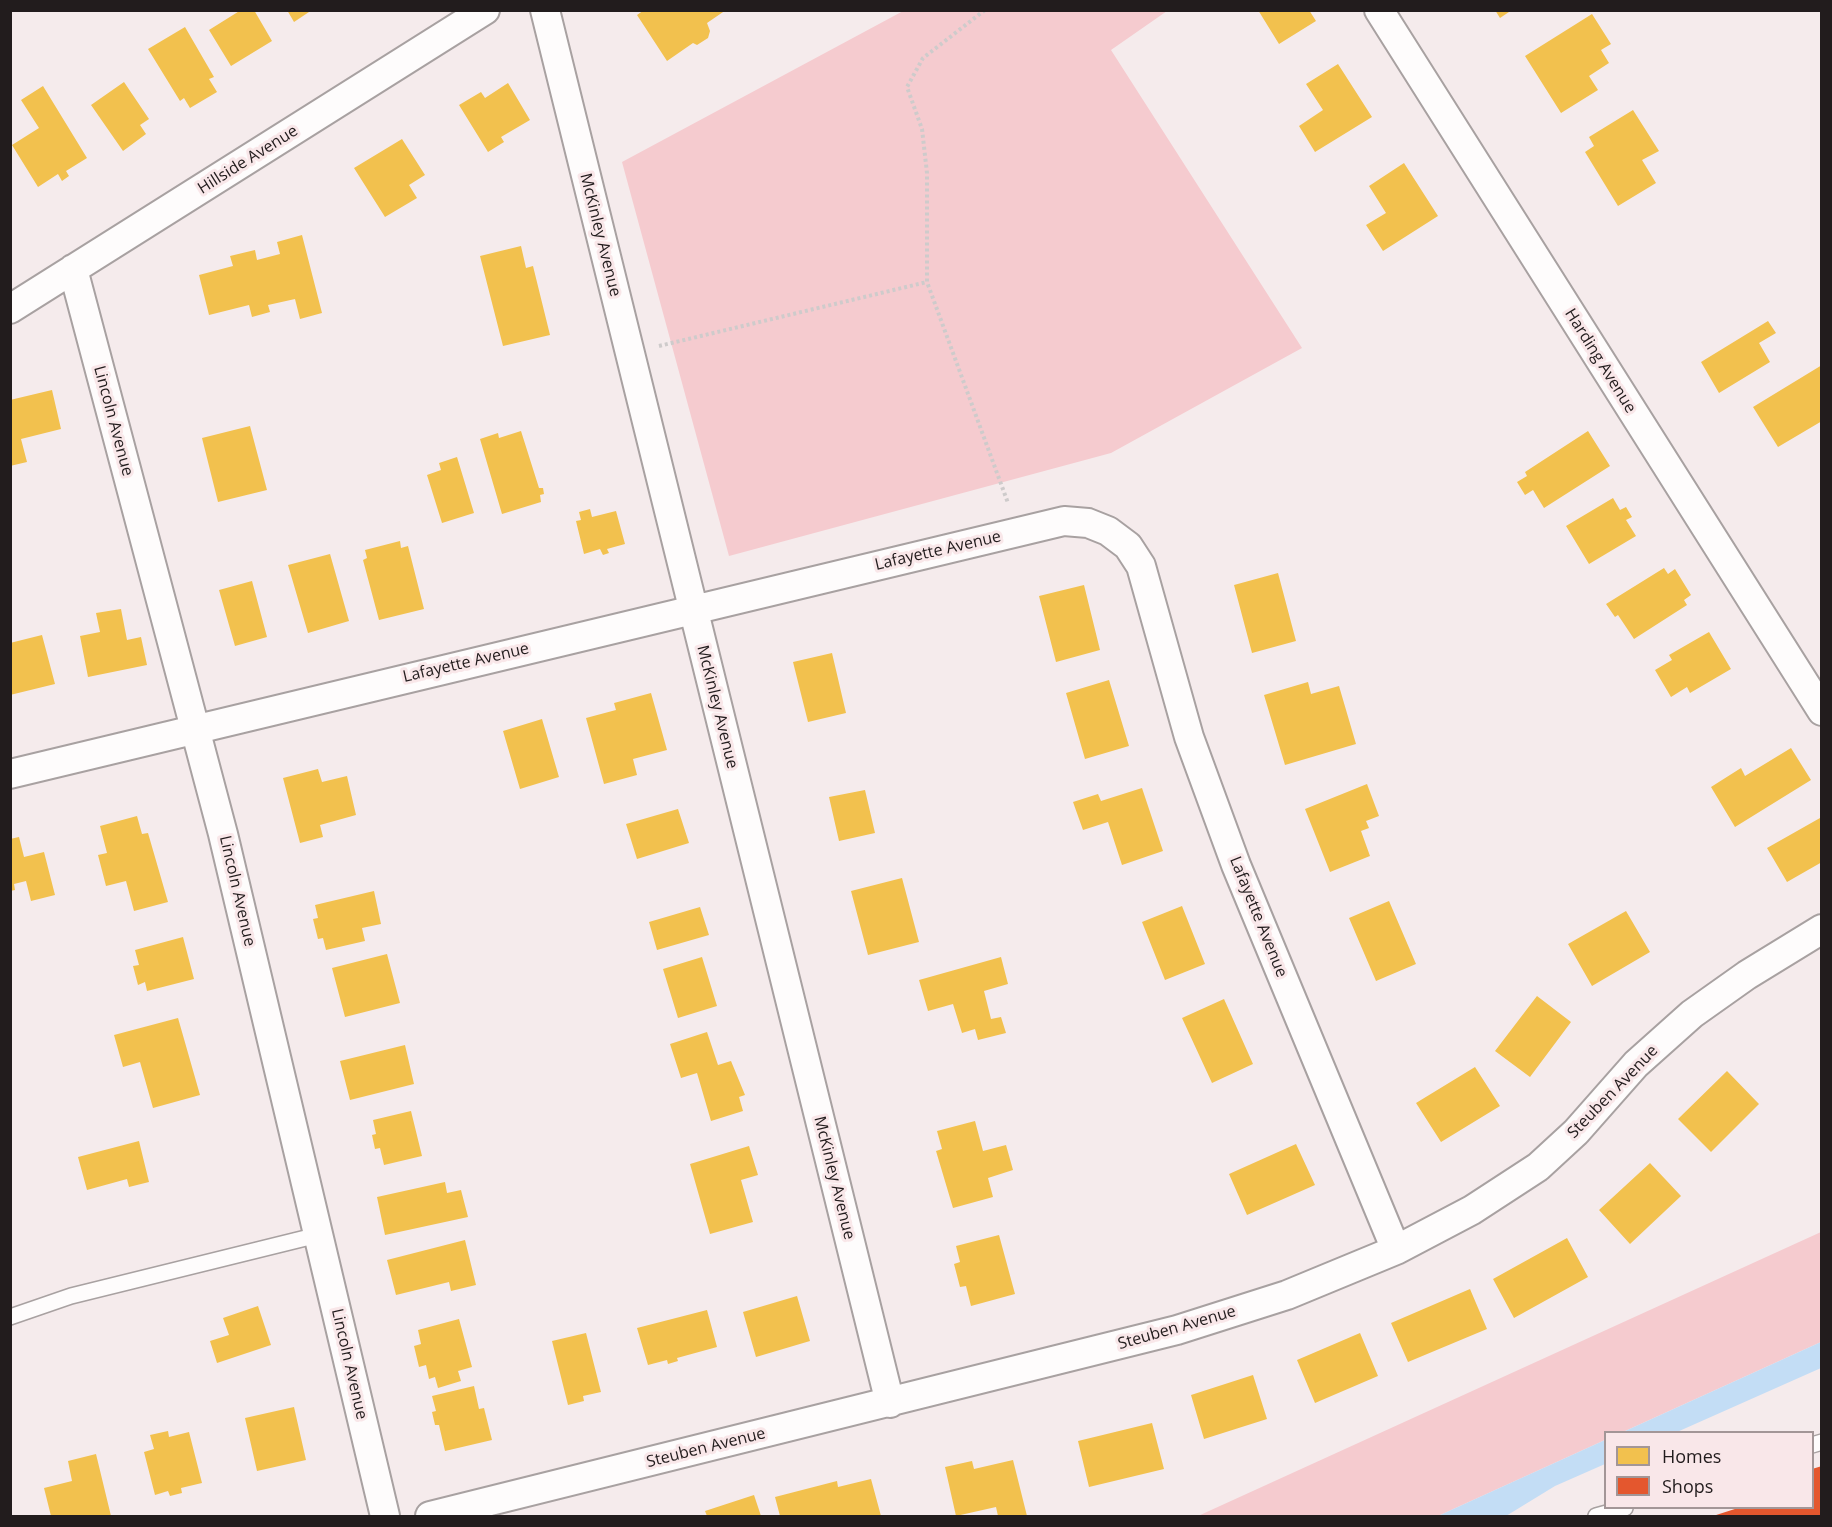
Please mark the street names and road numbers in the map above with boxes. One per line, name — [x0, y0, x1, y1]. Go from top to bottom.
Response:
street label: Hillside Avenue — [194, 122, 302, 198]
street label: McKinley Avenue — [575, 171, 625, 299]
street label: Harding Avenue — [1560, 305, 1640, 417]
street label: Lincoln Avenue — [89, 364, 137, 478]
street label: Lafayette Avenue — [873, 527, 1003, 575]
street label: Lafayette Avenue — [401, 639, 531, 687]
street label: McKinley Avenue — [692, 643, 742, 771]
street label: Lincoln Avenue — [215, 834, 259, 948]
street label: Lafayette Avenue — [1225, 854, 1291, 980]
street label: Steuben Avenue — [1564, 1042, 1662, 1142]
street label: McKinley Avenue — [809, 1114, 859, 1242]
street label: Steuben Avenue — [1116, 1302, 1238, 1354]
street label: Lincoln Avenue — [327, 1307, 371, 1421]
street label: Steuben Avenue — [645, 1424, 767, 1472]

